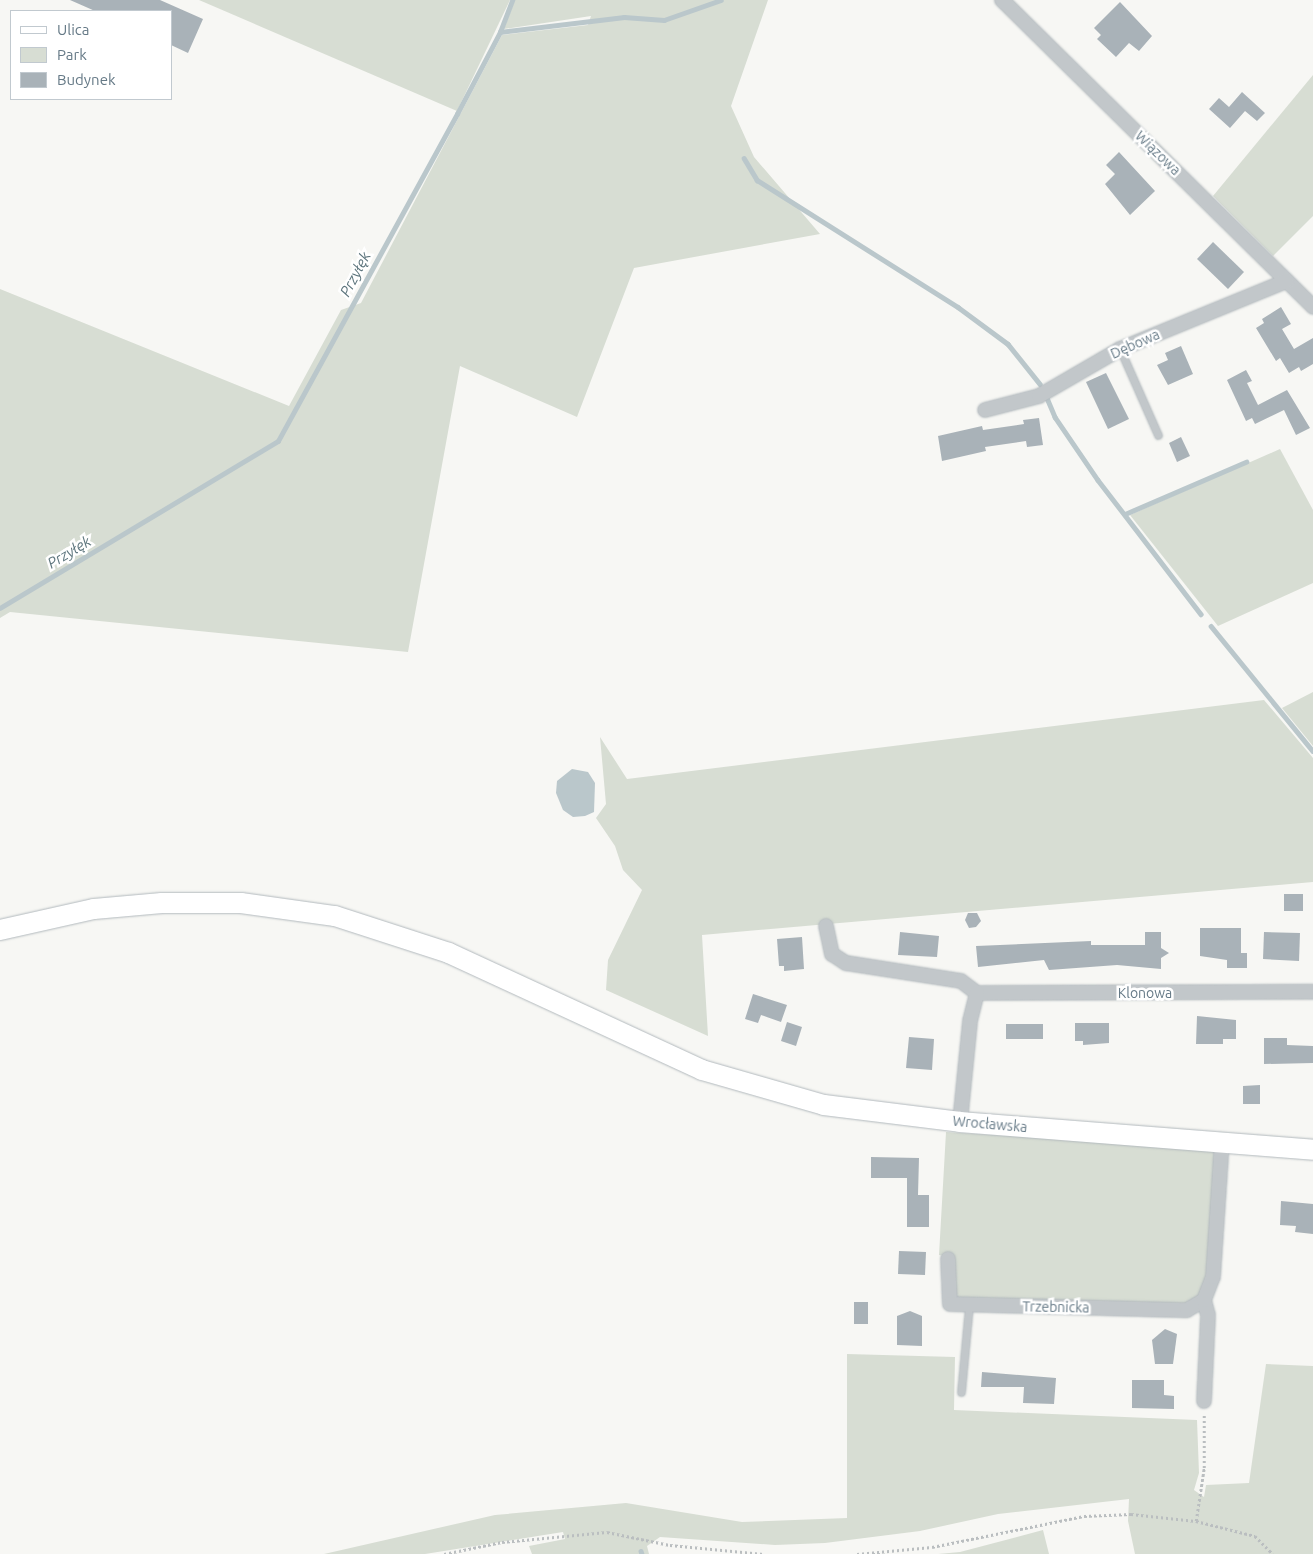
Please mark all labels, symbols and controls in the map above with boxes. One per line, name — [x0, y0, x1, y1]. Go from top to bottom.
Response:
legend — [10, 10, 172, 100]
text: Ulica — [57, 21, 89, 38]
text: Park — [57, 46, 87, 63]
text: Budynek — [57, 71, 116, 88]
street label: Wiązowa — [1132, 127, 1184, 179]
water label: Przyłęk — [336, 249, 374, 299]
street label: Dębowa — [1108, 326, 1162, 362]
water label: Przyłęk — [44, 532, 94, 572]
street label: Klonowa — [1118, 985, 1172, 1001]
street label: Wrocławska — [952, 1112, 1028, 1136]
street label: Trzebnicka — [1022, 1298, 1090, 1316]

